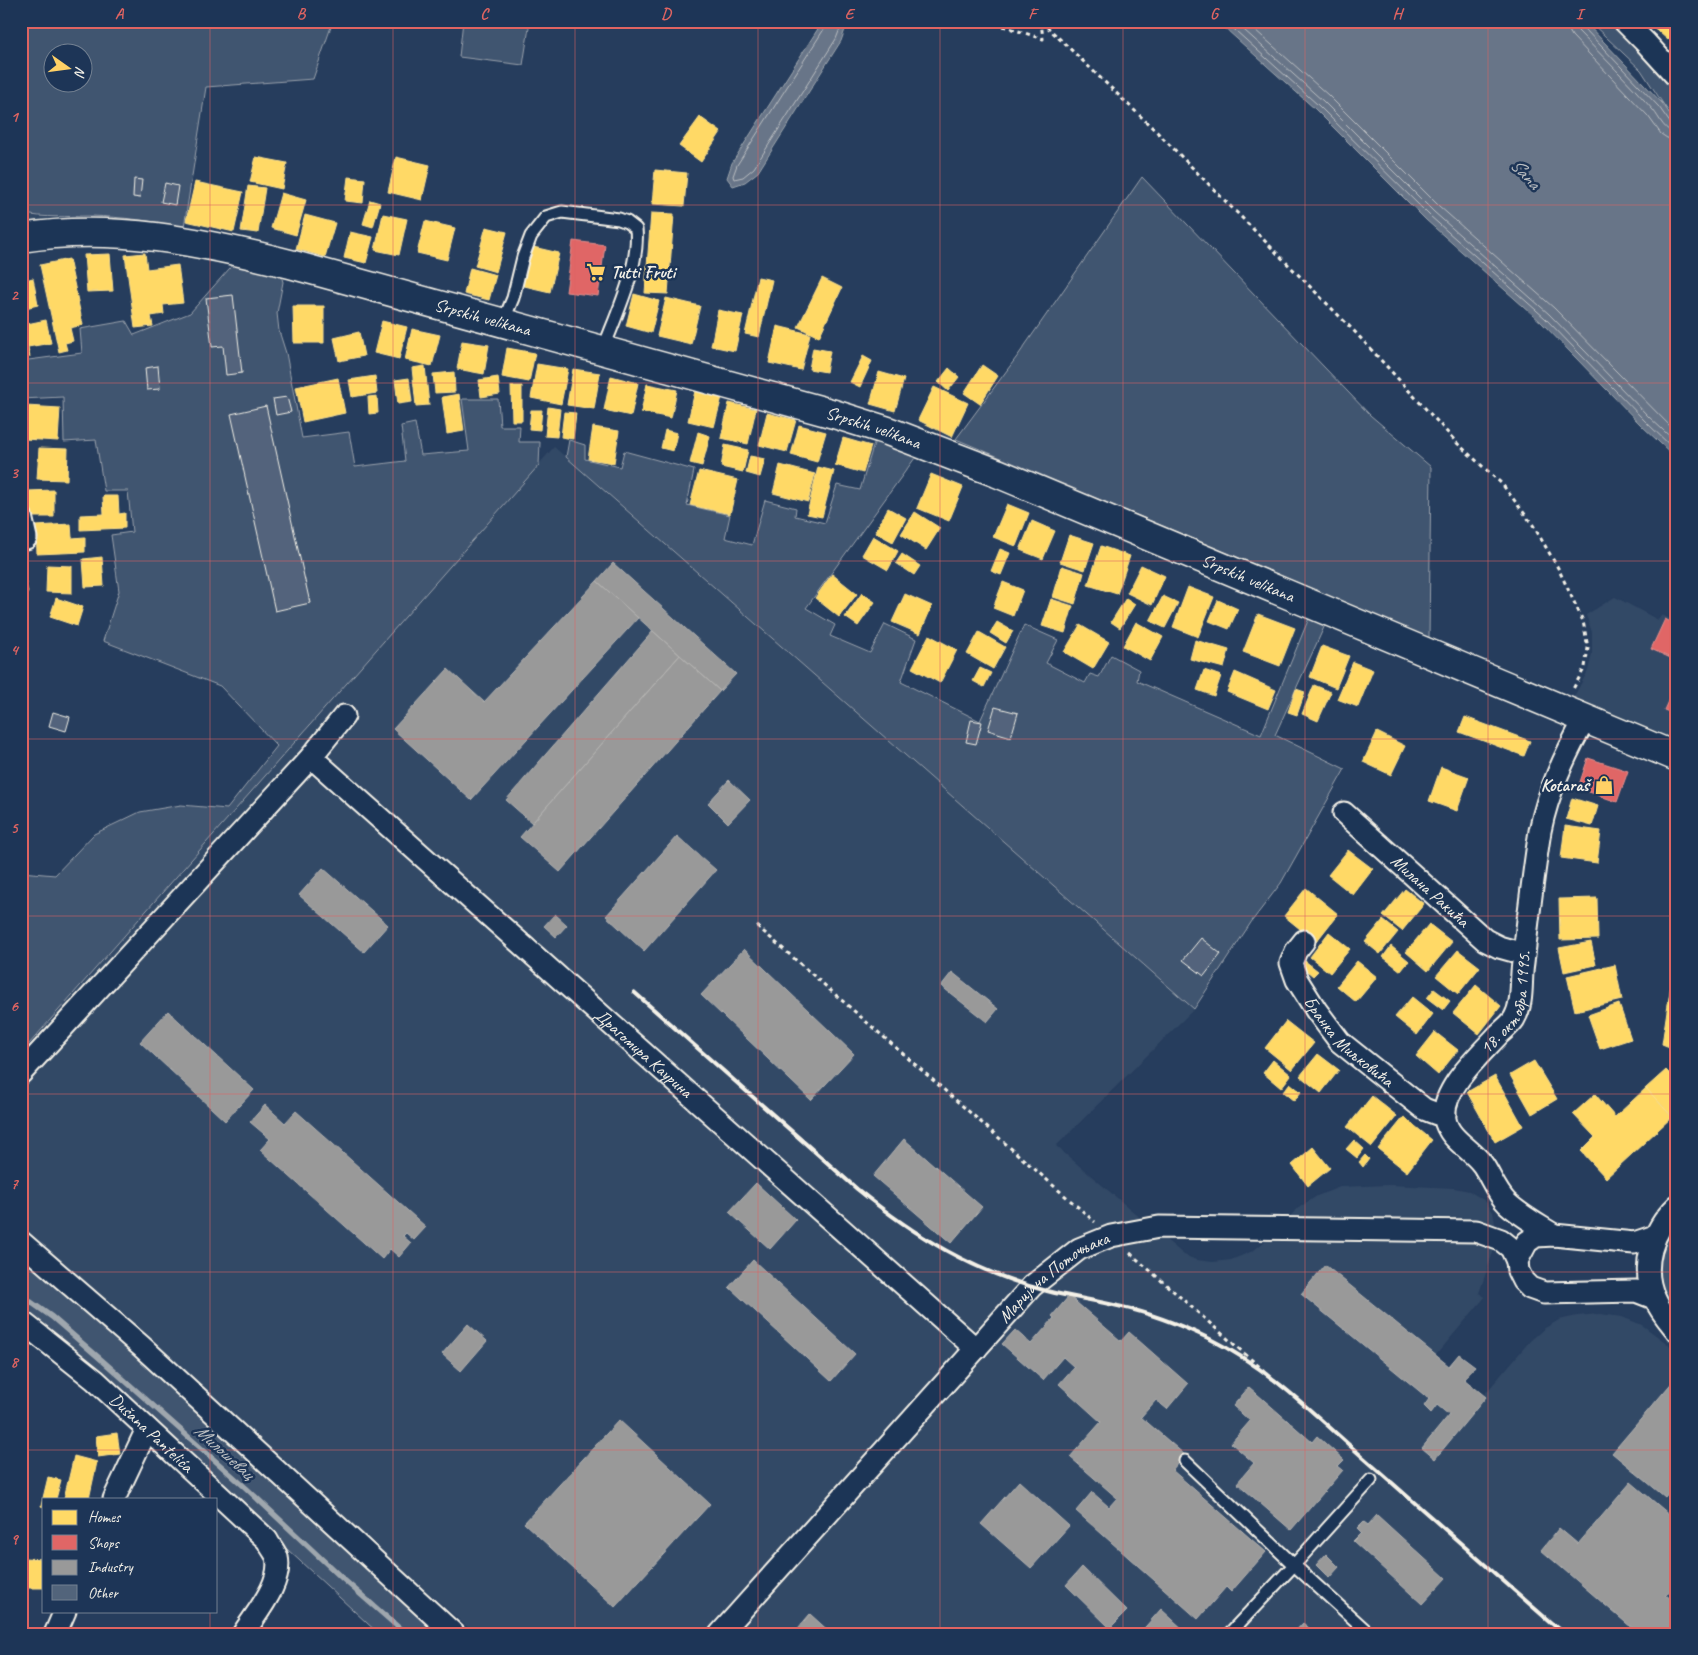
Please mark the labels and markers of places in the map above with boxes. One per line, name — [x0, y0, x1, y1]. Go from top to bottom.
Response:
supermarket icon: Tutti Fruti — [585, 261, 607, 283]
place label: Tutti Fruti — [611, 261, 678, 283]
place label: Kotaraš — [1541, 774, 1592, 796]
shop icon: Kotaraš — [1593, 774, 1615, 796]

